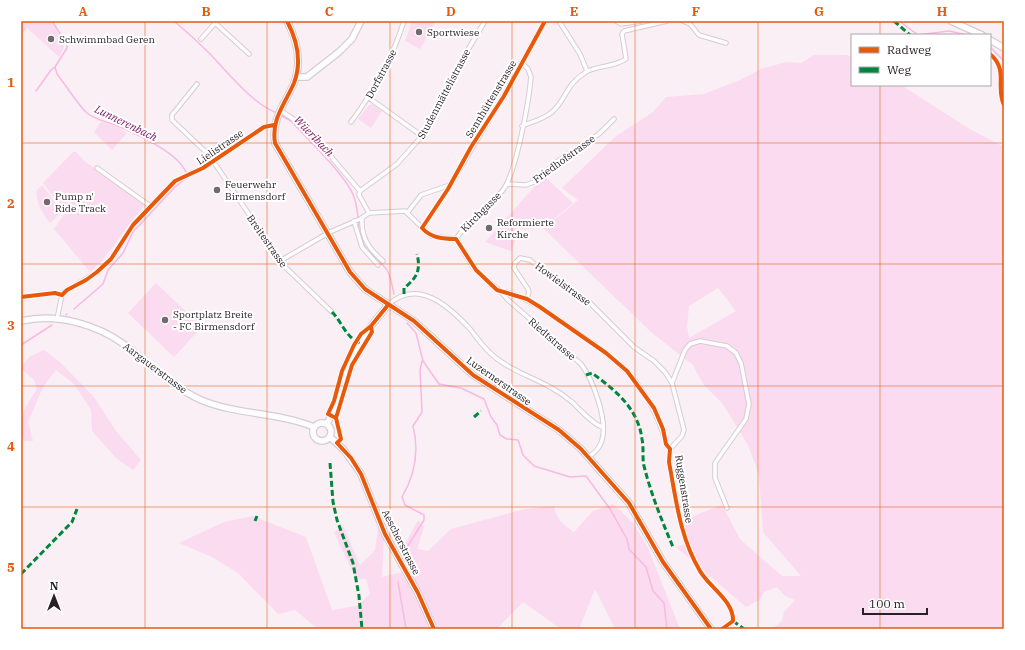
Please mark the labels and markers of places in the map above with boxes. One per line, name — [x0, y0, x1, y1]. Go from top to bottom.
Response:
place label: Sportwiese — [427, 26, 479, 39]
marker: Sportwiese — [414, 27, 424, 37]
place label: Schwimmbad Geren — [59, 33, 155, 46]
marker: Schwimmbad Geren — [46, 34, 56, 44]
place label: Feuerwehr Birmensdorf — [225, 178, 286, 203]
marker: Feuerwehr Birmensdorf — [212, 185, 222, 195]
place label: Pump n' Ride Track — [55, 190, 106, 215]
marker: Pump n' Ride Track — [42, 197, 52, 207]
place label: Reformierte Kirche — [497, 216, 554, 241]
marker: Reformierte Kirche — [484, 223, 494, 233]
place label: Sportplatz Breite - FC Birmensdorf — [173, 308, 255, 333]
marker: Sportplatz Breite - FC Birmensdorf — [160, 315, 170, 325]

